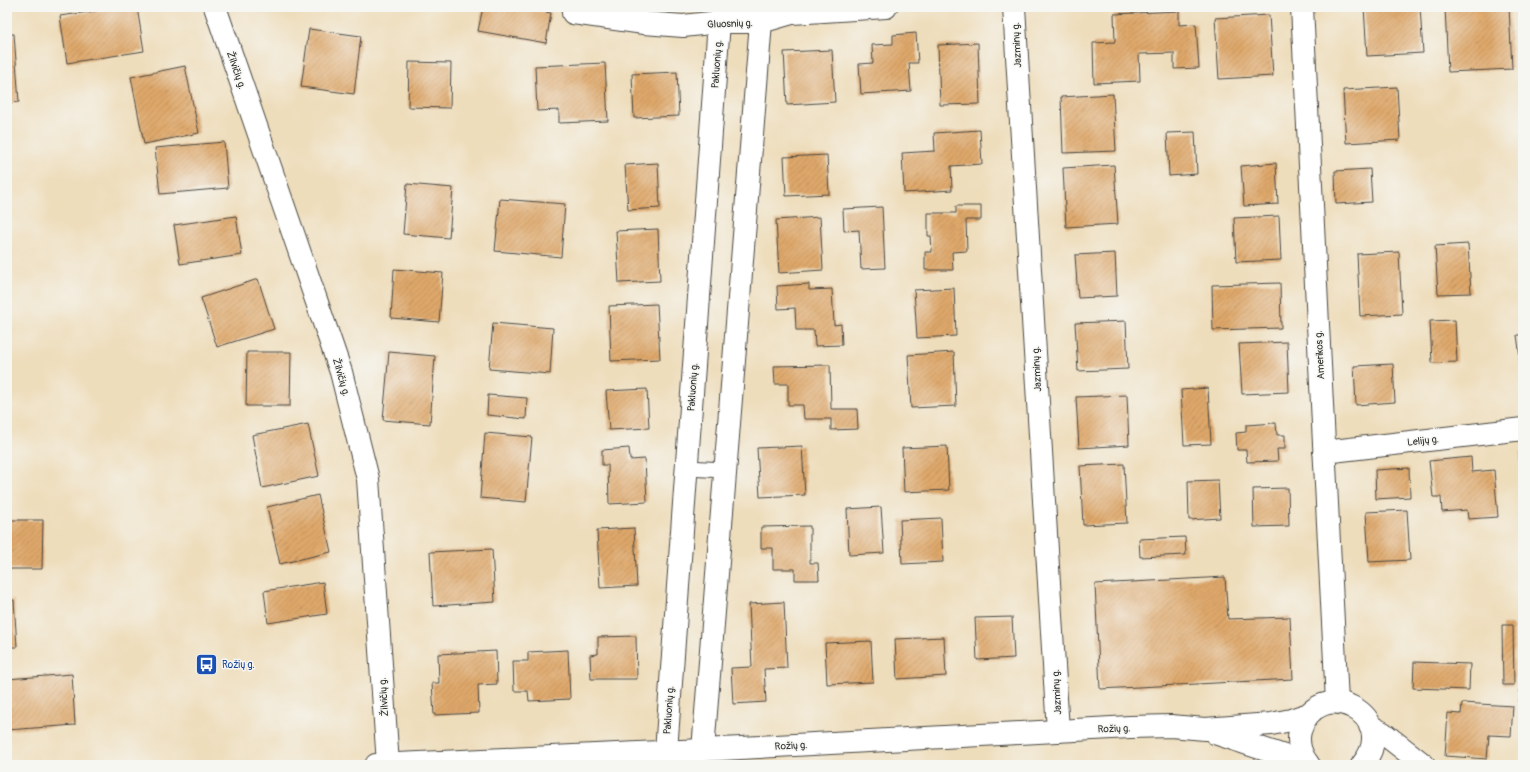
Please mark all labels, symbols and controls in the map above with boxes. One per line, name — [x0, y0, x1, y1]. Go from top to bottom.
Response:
street label: Gluosnių g. — [707, 17, 753, 31]
street label: Jazminų g. — [1010, 22, 1024, 68]
street label: Pakluonių g. — [709, 39, 725, 89]
street label: Žilvičių g. — [224, 50, 249, 91]
street label: Amerikos g. — [1313, 330, 1327, 380]
street label: Jazminų g. — [1030, 346, 1044, 392]
street label: Žilvičių g. — [330, 357, 353, 398]
street label: Pakluonių g. — [685, 362, 701, 412]
street label: Lelijų g. — [1407, 433, 1440, 449]
bus stop icon: Rožių g. — [194, 651, 220, 677]
place label: Rožių g. — [222, 659, 255, 671]
street label: Jazminų g. — [1050, 669, 1064, 715]
street label: Žilvičių g. — [376, 677, 391, 717]
street label: Pakluonių g. — [661, 685, 677, 735]
street label: Rožių g. — [1097, 722, 1131, 736]
street label: Rožių g. — [774, 739, 808, 753]

